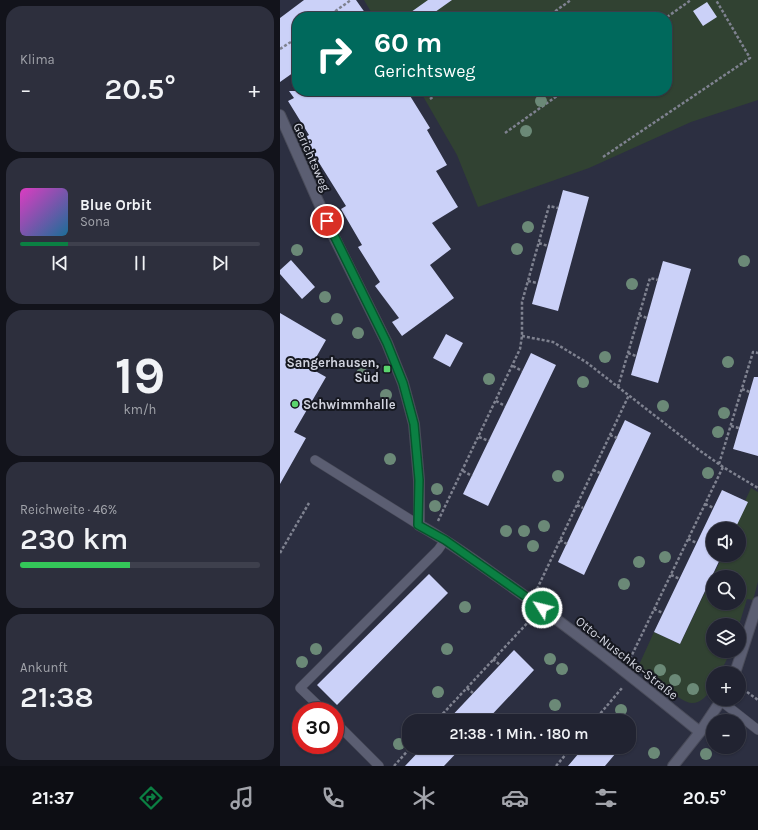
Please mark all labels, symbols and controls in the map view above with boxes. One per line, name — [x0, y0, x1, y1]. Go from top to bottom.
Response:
text: 60 m — [374, 26, 442, 59]
icon: right — [308, 28, 360, 80]
text: Klima — [20, 52, 55, 67]
text: Gerichtsweg — [374, 60, 476, 82]
text: 20.5° — [104, 71, 176, 107]
text: − — [20, 77, 32, 103]
text: + — [248, 77, 260, 103]
street label: Gerichtsweg — [290, 120, 334, 194]
text: Blue Orbit — [80, 196, 152, 214]
pin — [310, 204, 344, 238]
icon: arrive — [316, 210, 338, 232]
text: Sona — [80, 214, 110, 229]
icon: previous — [49, 252, 71, 274]
icon: pause — [129, 252, 151, 274]
icon: next — [209, 252, 231, 274]
text: 19 — [115, 345, 165, 406]
place label: Sangerhausen, Süd — [286, 355, 379, 385]
marker: Sangerhausen, Süd — [382, 364, 392, 374]
place label: Schwimmhalle — [303, 397, 396, 412]
marker: Schwimmhalle — [290, 399, 300, 409]
text: km/h — [124, 402, 156, 417]
text: Reichweite · 46% — [20, 502, 117, 517]
text: 230 km — [20, 521, 128, 557]
map controls — [706, 522, 746, 754]
button: sound — [706, 522, 746, 562]
button: search — [706, 570, 746, 610]
position arrow — [521, 587, 563, 629]
street label: Otto-Nuschke-Straße — [573, 613, 681, 703]
button: layers — [706, 618, 746, 658]
text: Ankunft — [20, 660, 68, 675]
button: + — [706, 666, 746, 706]
text: 21:38 — [20, 679, 94, 715]
speed limit sign: 30 — [292, 702, 344, 754]
button: − — [706, 714, 746, 754]
text: 21:38 · 1 Min. · 180 m — [449, 725, 589, 743]
icon: directions — [137, 784, 165, 812]
icon: music — [228, 784, 256, 812]
icon: phone — [319, 784, 347, 812]
icon: climate — [410, 784, 438, 812]
icon: car — [501, 784, 529, 812]
icon: filters — [592, 784, 620, 812]
text: 21:37 — [32, 787, 74, 809]
text: 20.5° — [683, 787, 726, 809]

